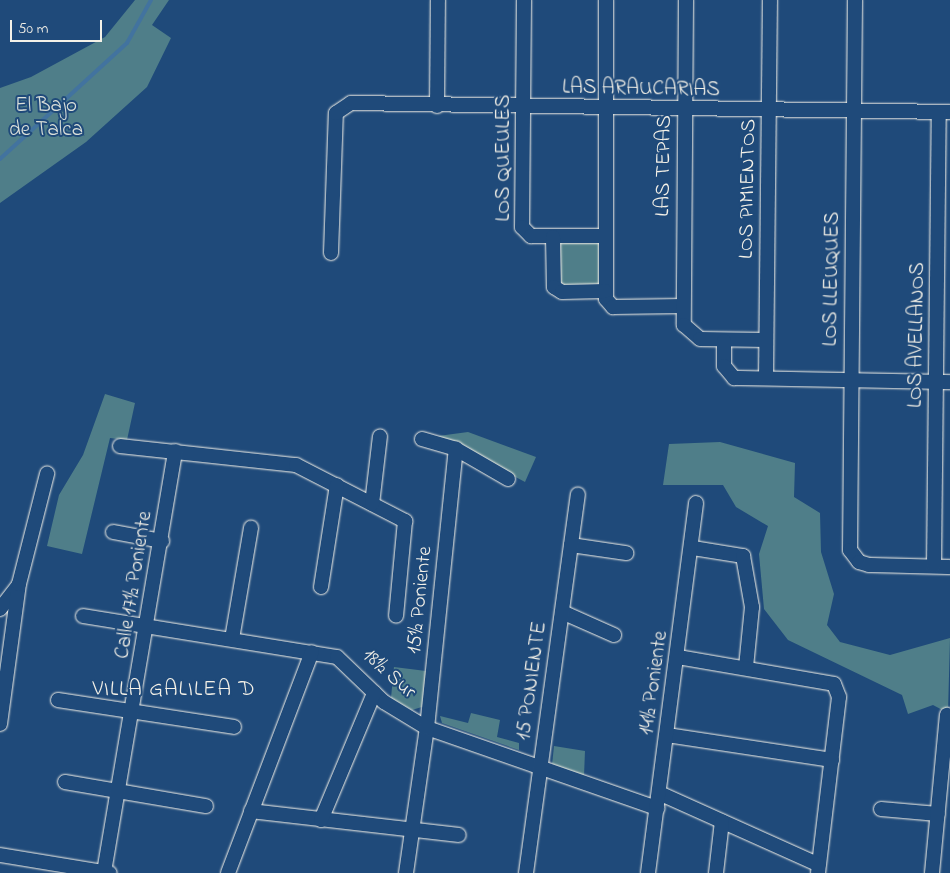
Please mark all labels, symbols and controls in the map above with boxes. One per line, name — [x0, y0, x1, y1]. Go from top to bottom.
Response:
scale bar — [12, 10, 105, 42]
text: 50 m — [18, 18, 48, 40]
street label: LAS ARAUCARIAS — [562, 75, 720, 103]
park label: El Bajo de Talca — [9, 93, 83, 143]
street label: LOS QUEULES — [491, 94, 517, 222]
street label: LAS TEPAS — [651, 115, 677, 217]
street label: LOS PIMIENTOS — [734, 119, 762, 259]
street label: LOS LLEUQUES — [818, 211, 846, 347]
street label: LOS AVELLANOS — [903, 262, 931, 408]
street label: Calle 17½ Poniente — [110, 509, 158, 661]
street label: 15½ Poniente — [402, 545, 438, 655]
street label: 15 PONIENTE — [511, 620, 553, 742]
street label: 14½ Poniente — [634, 629, 674, 737]
street label: 18½ Sur — [357, 643, 421, 705]
district label: VILLA GALILEA D — [91, 678, 257, 704]

